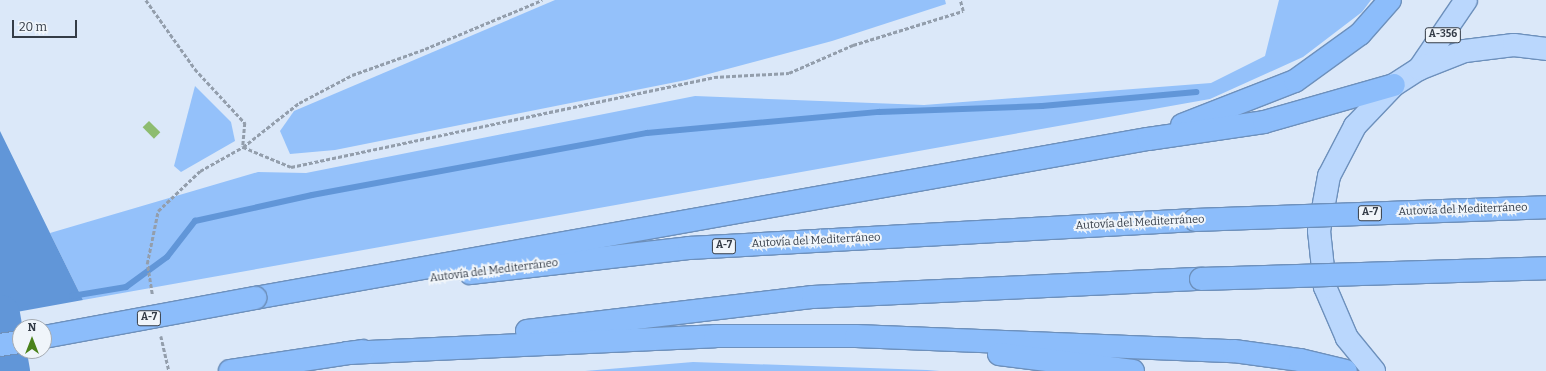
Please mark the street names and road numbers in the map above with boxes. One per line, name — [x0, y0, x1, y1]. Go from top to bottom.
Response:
road number: A-356 — [1424, 27, 1462, 43]
street label: Autovía del Mediterráneo — [1398, 201, 1528, 219]
road number: A-7 — [1357, 205, 1383, 221]
street label: Autovía del Mediterráneo — [1075, 213, 1205, 233]
street label: Autovía del Mediterráneo — [751, 231, 881, 251]
road number: A-7 — [711, 238, 737, 254]
street label: Autovía del Mediterráneo — [429, 257, 559, 285]
road number: A-7 — [136, 310, 162, 326]

